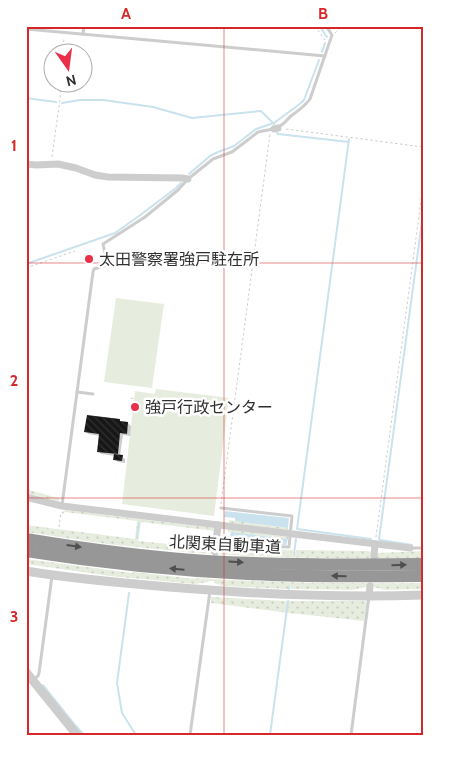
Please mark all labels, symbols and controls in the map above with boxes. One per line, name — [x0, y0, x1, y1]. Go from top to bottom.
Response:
text: A — [121, 4, 131, 23]
text: B — [318, 4, 328, 23]
north arrow — [42, 42, 92, 92]
text: N — [64, 71, 78, 91]
text: 1 — [11, 136, 17, 155]
place label: 太田警察署強戸駐在所 — [99, 250, 259, 269]
marker: 太田警察署強戸駐在所 — [83, 253, 95, 265]
text: 2 — [10, 371, 18, 390]
place label: 強戸行政センター — [145, 398, 273, 417]
marker: 強戸行政センター — [129, 401, 141, 413]
street label: 北関東自動車道 — [169, 532, 281, 557]
one-way arrow — [67, 542, 83, 550]
one-way arrow — [228, 559, 244, 567]
one-way arrow — [391, 561, 407, 569]
one-way arrow — [168, 565, 184, 573]
one-way arrow — [331, 572, 347, 580]
text: 3 — [10, 607, 18, 626]

